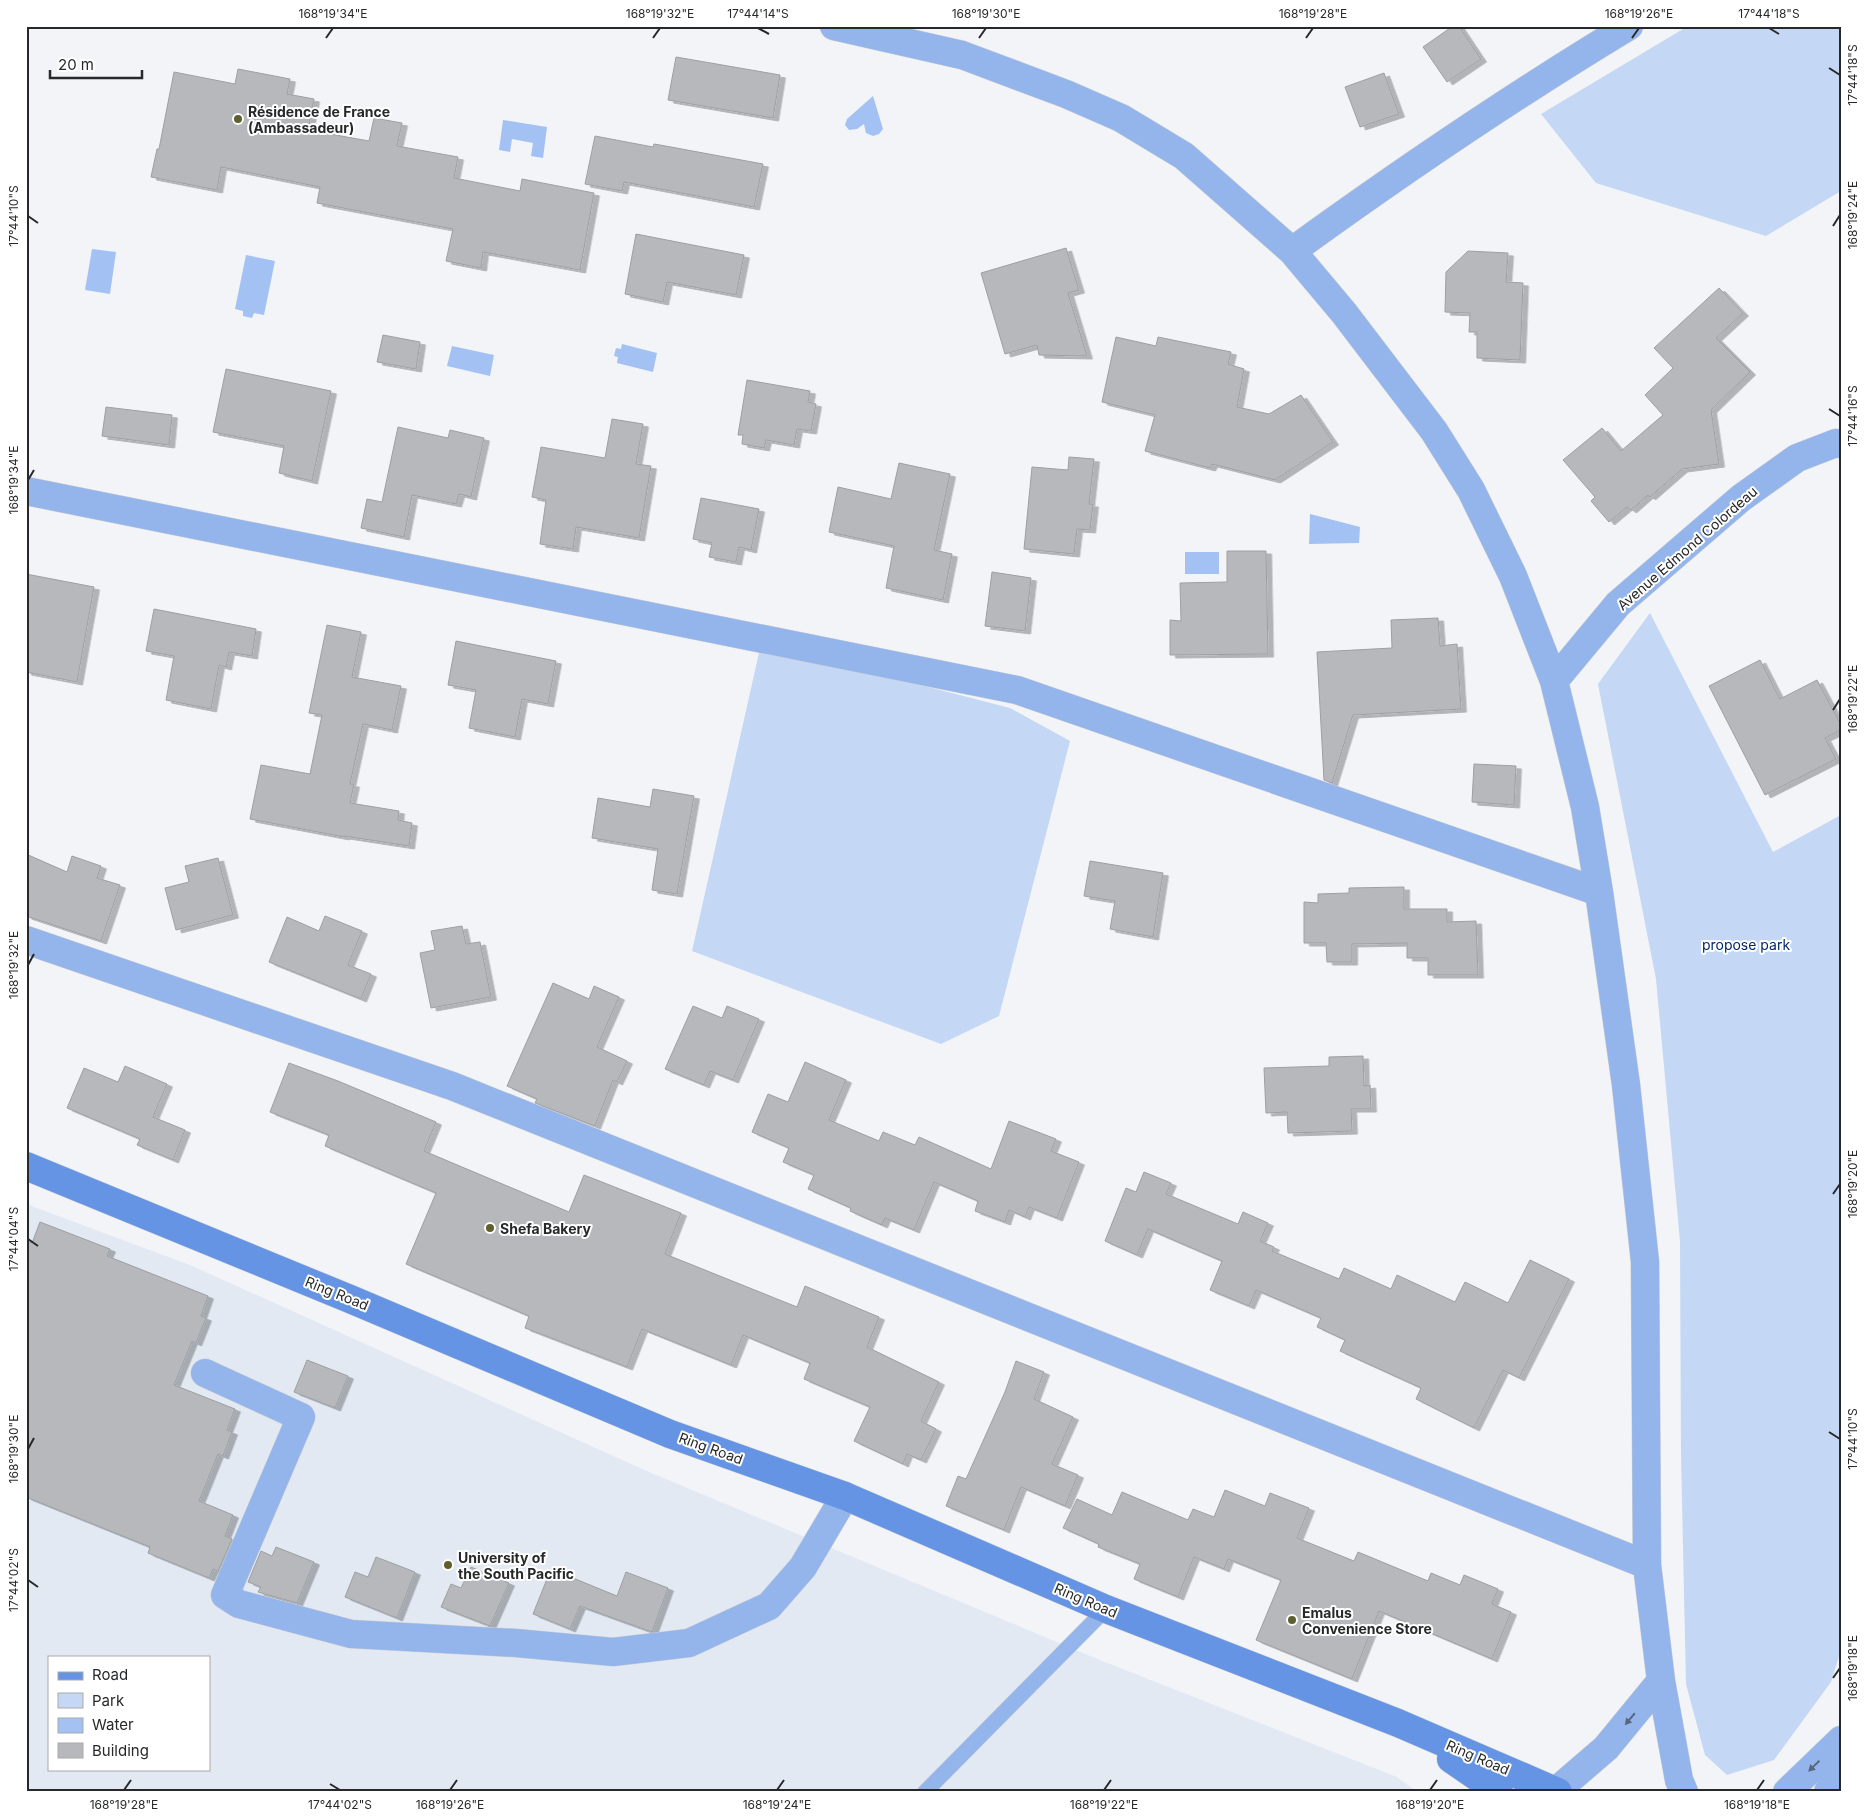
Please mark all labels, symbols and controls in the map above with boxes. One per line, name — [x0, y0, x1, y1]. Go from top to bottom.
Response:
text: 168°19'34"E — [299, 6, 367, 21]
text: 168°19'32"E — [626, 6, 694, 21]
text: 17°44'14"S — [727, 6, 789, 21]
text: 168°19'30"E — [952, 6, 1020, 21]
text: 168°19'28"E — [1279, 6, 1347, 21]
text: 168°19'26"E — [1605, 6, 1673, 21]
text: 17°44'18"S — [1738, 6, 1800, 21]
text: 17°44'18"S — [1845, 44, 1860, 106]
scale bar — [50, 48, 142, 80]
text: 20 m — [58, 55, 94, 74]
place label: Résidence de France (Ambassadeur) — [248, 103, 390, 136]
marker: Résidence de France (Ambassadeur) — [232, 113, 244, 125]
text: 168°19'24"E — [1845, 181, 1860, 249]
text: 17°44'10"S — [6, 185, 21, 247]
text: 17°44'16"S — [1845, 385, 1860, 447]
text: 168°19'34"E — [6, 446, 21, 514]
street label: Avenue Edmond Colordeau — [1613, 483, 1761, 613]
text: 168°19'22"E — [1845, 665, 1860, 733]
text: 168°19'32"E — [6, 931, 21, 999]
park label: propose park — [1702, 936, 1790, 953]
text: 168°19'20"E — [1845, 1150, 1860, 1218]
text: 17°44'04"S — [6, 1207, 21, 1271]
place label: Shefa Bakery — [500, 1220, 591, 1237]
marker: Shefa Bakery — [484, 1222, 496, 1234]
street label: Ring Road — [303, 1273, 371, 1313]
text: 17°44'10"S — [1845, 1408, 1860, 1470]
text: 168°19'30"E — [6, 1415, 21, 1483]
street label: Ring Road — [677, 1429, 745, 1467]
text: 17°44'02"S — [6, 1548, 21, 1612]
place label: University of the South Pacific — [458, 1549, 574, 1582]
marker: University of the South Pacific — [442, 1559, 454, 1571]
street label: Ring Road — [1052, 1579, 1120, 1621]
place label: Emalus Convenience Store — [1302, 1604, 1432, 1637]
marker: Emalus Convenience Store — [1286, 1614, 1298, 1626]
text: 168°19'18"E — [1845, 1635, 1860, 1701]
legend — [48, 1656, 210, 1770]
text: Road — [92, 1665, 128, 1684]
text: Park — [92, 1691, 125, 1710]
one-way arrow — [1625, 1712, 1636, 1725]
text: Water — [92, 1715, 134, 1734]
street label: Ring Road — [1444, 1736, 1512, 1778]
text: Building — [92, 1741, 149, 1760]
one-way arrow — [1808, 1760, 1820, 1772]
text: 168°19'28"E — [90, 1797, 158, 1812]
text: 17°44'02"S — [308, 1797, 372, 1812]
text: 168°19'26"E — [416, 1797, 484, 1812]
text: 168°19'24"E — [743, 1797, 811, 1812]
text: 168°19'22"E — [1070, 1797, 1138, 1812]
text: 168°19'20"E — [1396, 1797, 1464, 1812]
text: 168°19'18"E — [1724, 1797, 1790, 1812]

